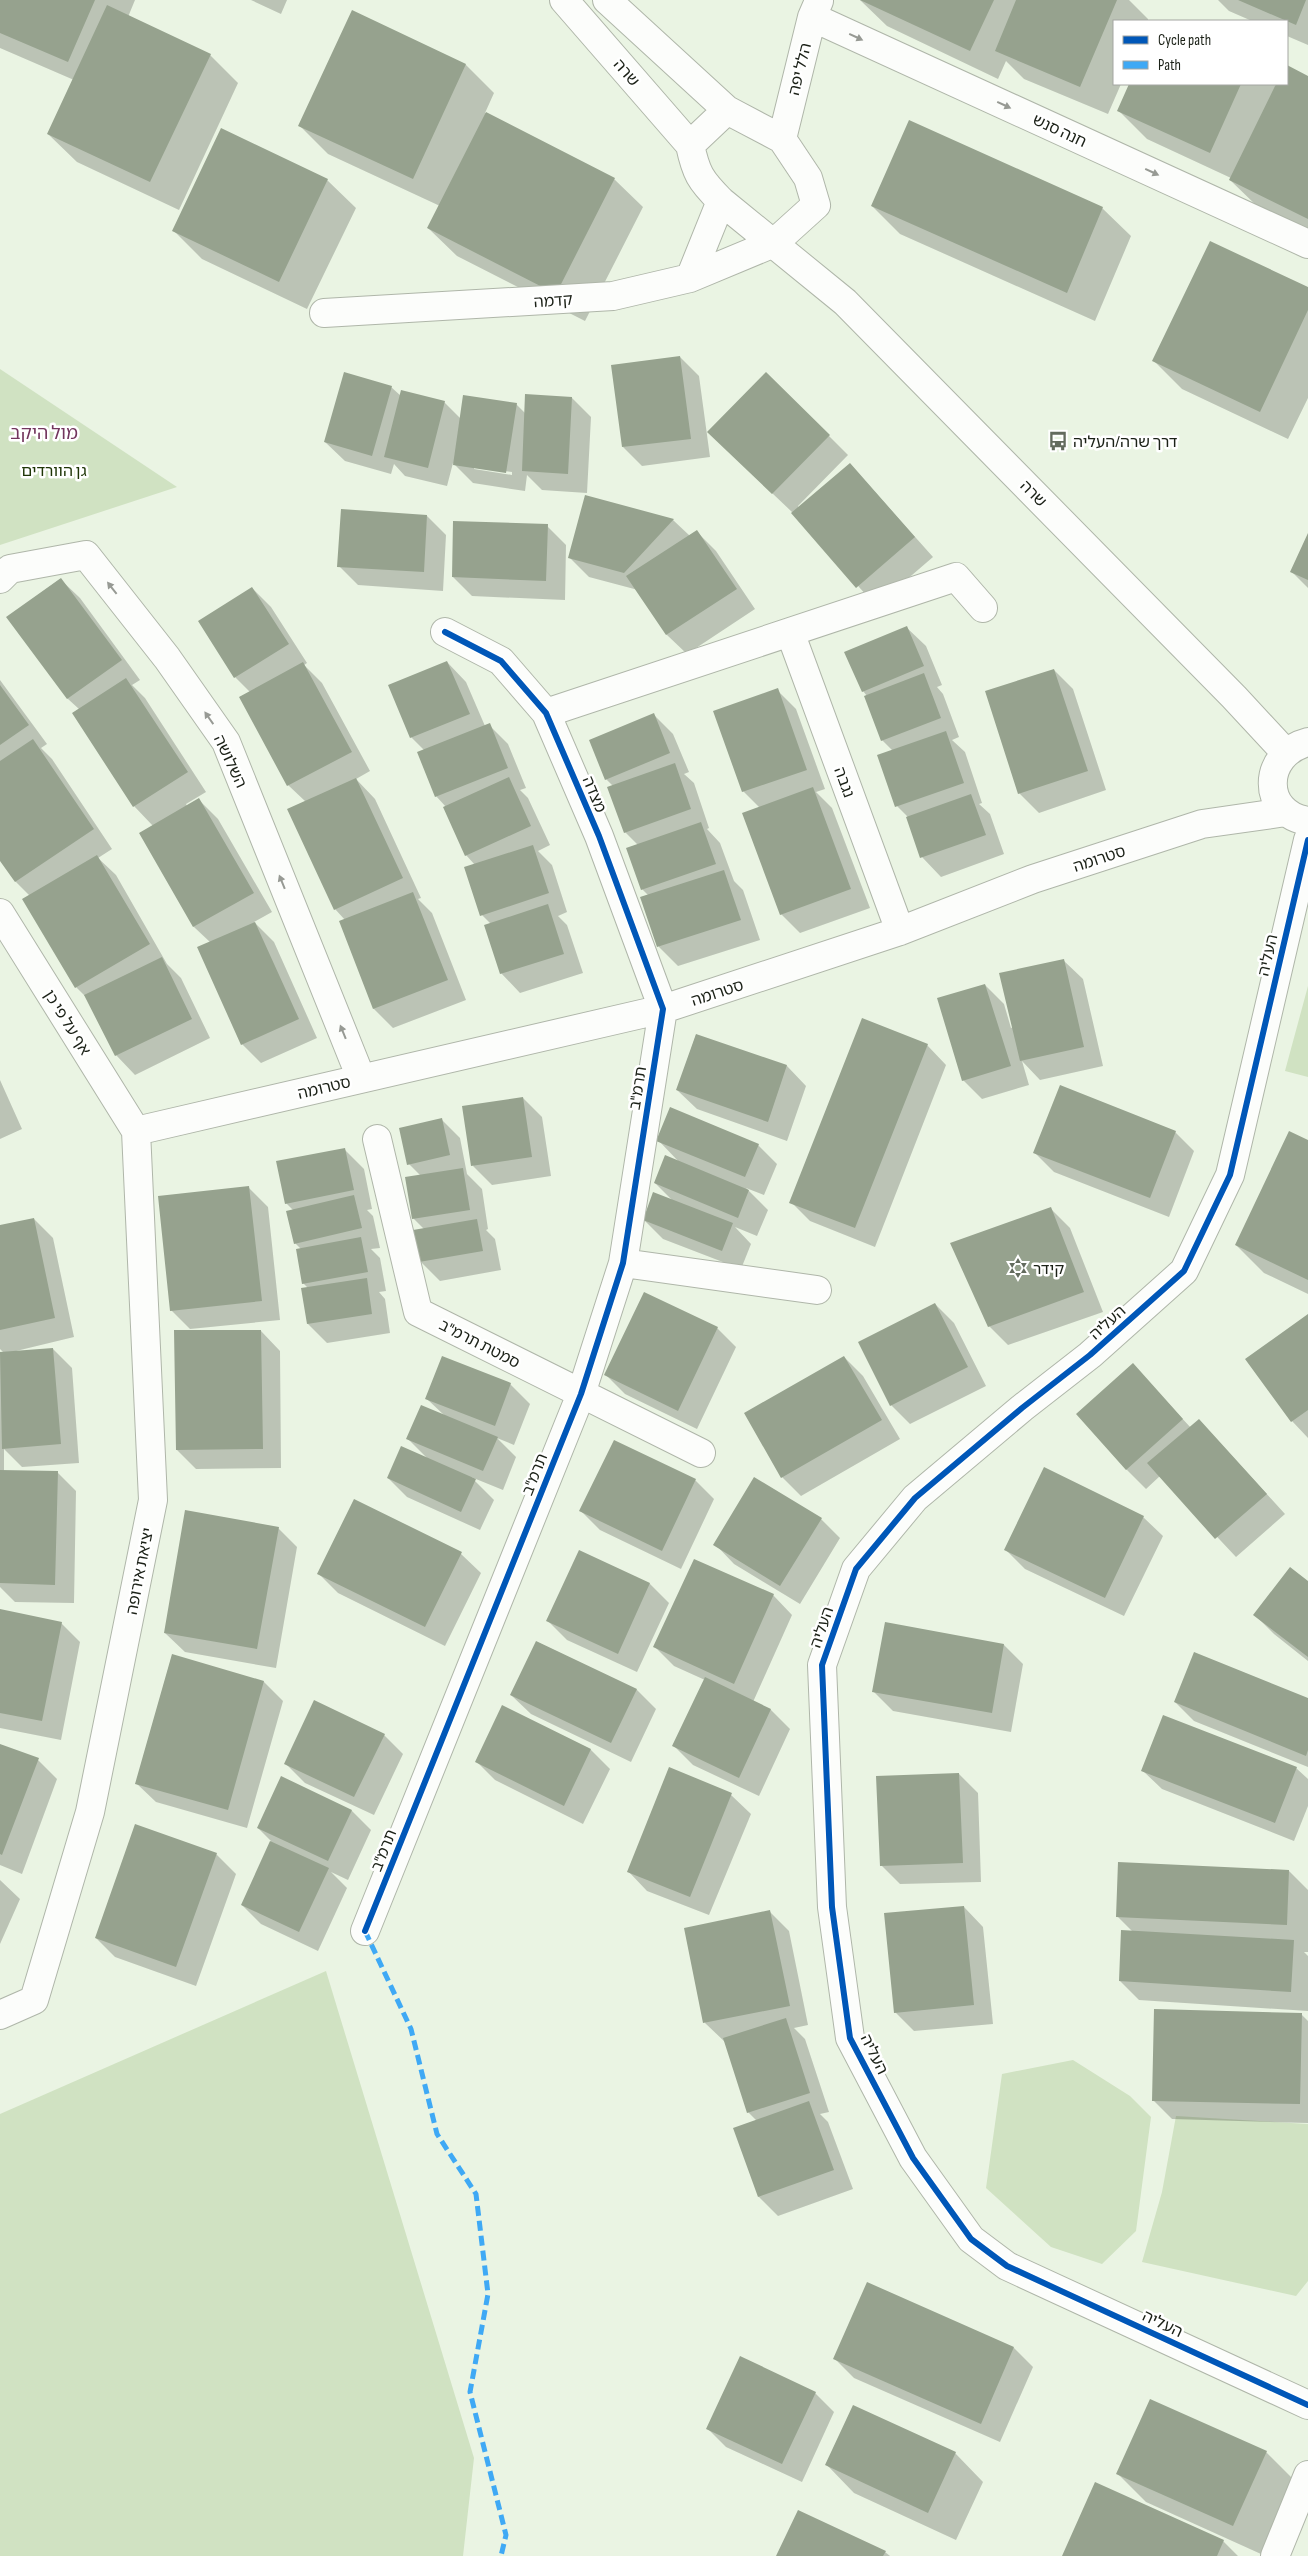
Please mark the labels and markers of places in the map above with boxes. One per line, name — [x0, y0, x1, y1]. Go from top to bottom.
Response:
bus stop icon: דרך שרה/העליה — [1047, 430, 1069, 452]
place label: דרך שרה/העליה — [1073, 433, 1178, 452]
synagogue icon: קידר — [1007, 1257, 1029, 1279]
place label: קידר — [1033, 1260, 1064, 1279]

